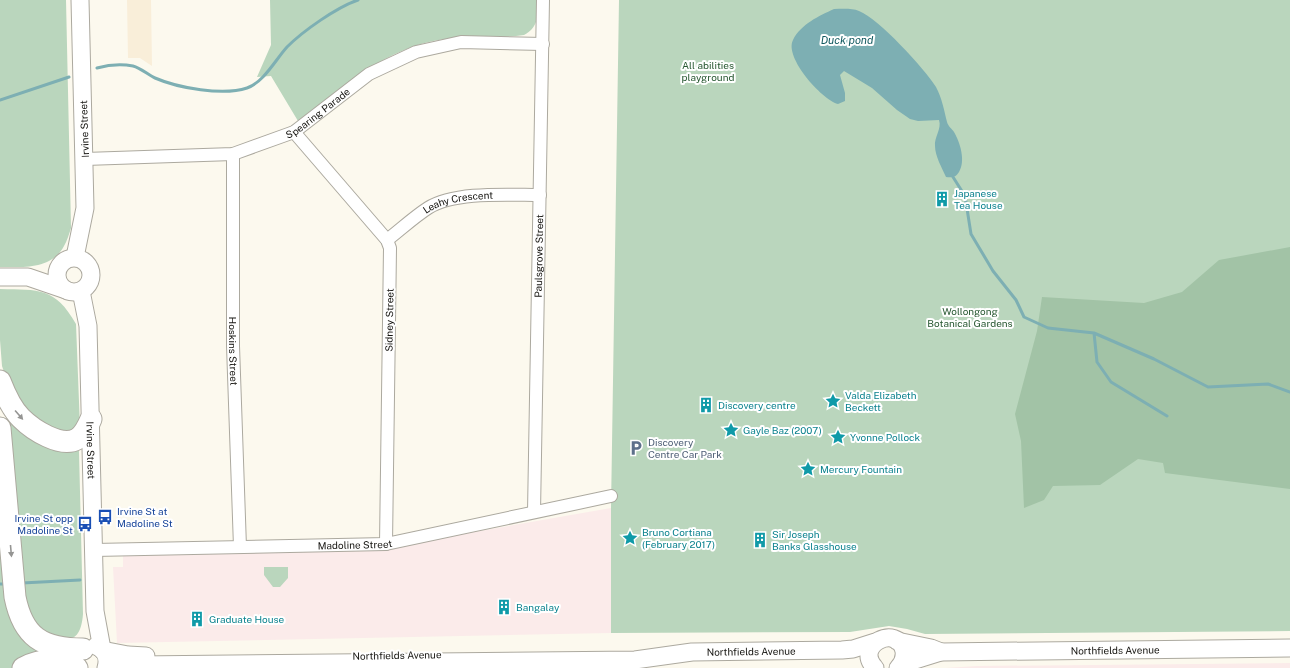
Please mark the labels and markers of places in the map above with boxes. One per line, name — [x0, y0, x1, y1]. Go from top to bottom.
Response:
place label: Japanese Tea House — [954, 187, 1003, 211]
building icon: Japanese Tea House — [933, 190, 951, 208]
place label: Valda Elizabeth Beckett — [845, 389, 917, 413]
place icon: Valda Elizabeth Beckett — [824, 392, 842, 410]
building icon: Discovery centre — [697, 396, 715, 414]
place label: Discovery centre — [718, 399, 796, 411]
place icon: Gayle Baz (2007) — [722, 421, 740, 439]
place label: Gayle Baz (2007) — [743, 424, 822, 436]
place icon: Yvonne Pollock — [829, 428, 847, 446]
place label: Yvonne Pollock — [850, 431, 920, 443]
place label: Discovery Centre Car Park — [648, 436, 722, 460]
parking icon: Discovery Centre Car Park — [627, 439, 645, 457]
place icon: Mercury Fountain — [799, 460, 817, 478]
place label: Mercury Fountain — [820, 463, 902, 475]
place label: Irvine St at Madoline St — [117, 505, 173, 529]
bus stop icon: Irvine St at Madoline St — [96, 508, 114, 526]
place label: Irvine St opp Madoline St — [14, 512, 73, 536]
bus stop icon: Irvine St opp Madoline St — [76, 515, 94, 533]
place label: Bruno Cortiana (February 2017) — [642, 526, 715, 550]
place label: Sir Joseph Banks Glasshouse — [772, 528, 857, 552]
place icon: Bruno Cortiana (February 2017) — [621, 529, 639, 547]
building icon: Sir Joseph Banks Glasshouse — [751, 531, 769, 549]
building icon: Bangalay — [495, 598, 513, 616]
place label: Bangalay — [516, 601, 560, 613]
building icon: Graduate House — [188, 610, 206, 628]
place label: Graduate House — [209, 613, 285, 625]

